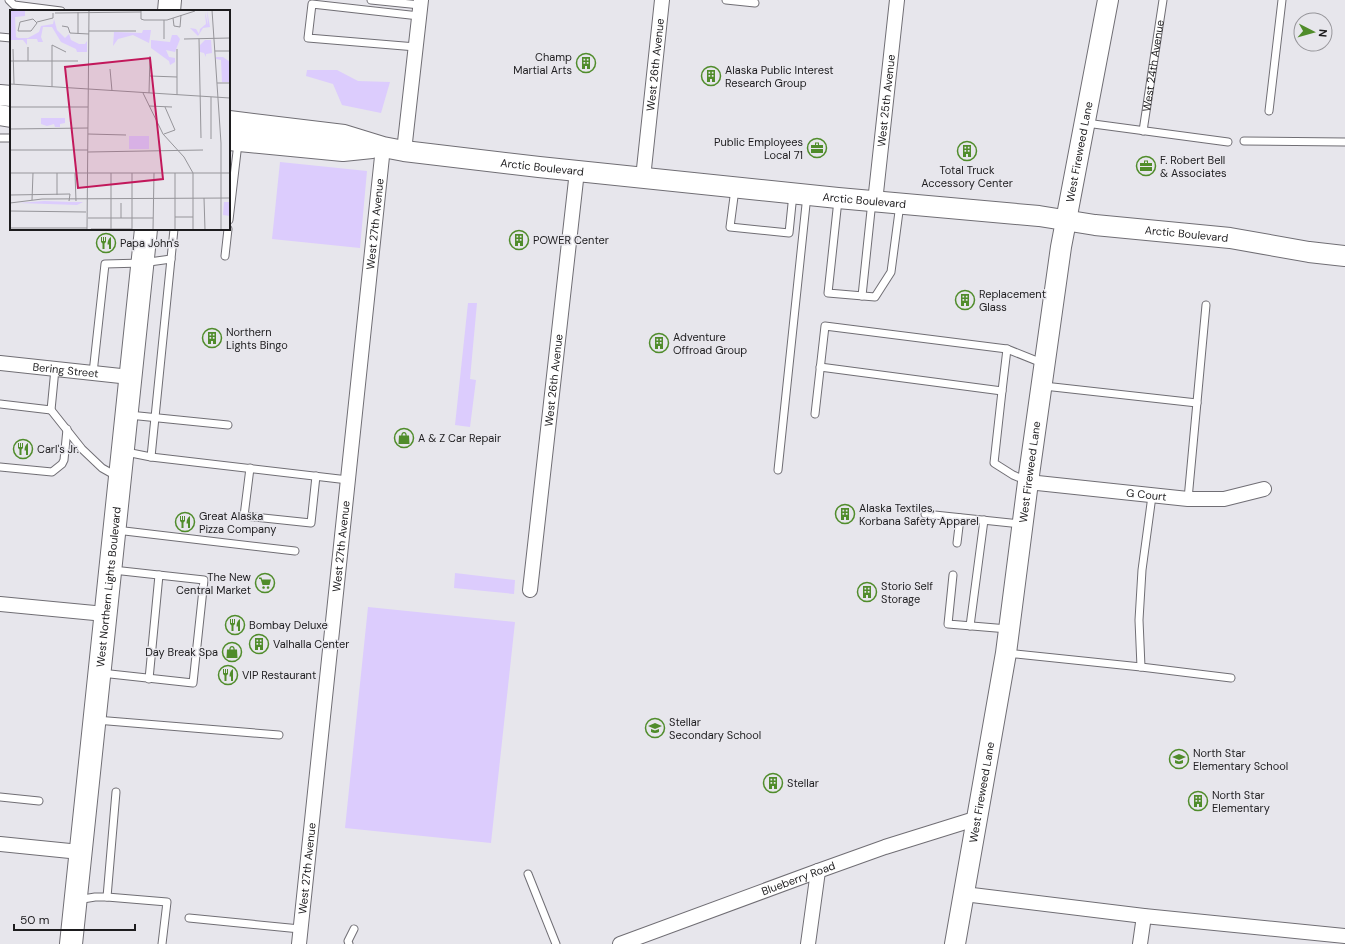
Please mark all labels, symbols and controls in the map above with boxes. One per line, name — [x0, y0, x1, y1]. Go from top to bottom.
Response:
inset map — [10, 10, 230, 230]
north arrow — [1293, 12, 1333, 52]
street label: West 26th Avenue — [643, 18, 667, 112]
street label: West 24th Avenue — [1139, 19, 1167, 113]
text: N — [1316, 28, 1330, 38]
place label: Champ Martial Arts — [513, 50, 572, 77]
building icon: Champ Martial Arts — [575, 52, 597, 74]
street label: West 25th Avenue — [874, 54, 898, 148]
place label: Alaska Public Interest Research Group — [725, 63, 834, 90]
building icon: Alaska Public Interest Research Group — [700, 65, 722, 87]
street label: West Fireweed Lane — [1063, 100, 1096, 203]
place label: Public Employees Local 71 — [714, 135, 803, 162]
office icon: Public Employees Local 71 — [806, 137, 828, 159]
building icon: Total Truck Accessory Center — [956, 140, 978, 162]
place label: F. Robert Bell & Associates — [1160, 153, 1227, 180]
street label: Arctic Boulevard — [500, 155, 584, 179]
office icon: F. Robert Bell & Associates — [1135, 155, 1157, 177]
place label: Total Truck Accessory Center — [921, 163, 1013, 190]
street label: West 27th Avenue — [363, 178, 387, 270]
street label: Arctic Boulevard — [822, 189, 907, 211]
street label: Arctic Boulevard — [1144, 223, 1229, 245]
building icon: POWER Center — [508, 229, 530, 251]
restaurant icon: Papa John's — [95, 232, 117, 254]
place label: POWER Center — [533, 233, 609, 247]
place label: Papa John's — [120, 236, 179, 250]
place label: Replacement Glass — [979, 287, 1046, 314]
building icon: Replacement Glass — [954, 289, 976, 311]
place label: Northern Lights Bingo — [226, 325, 288, 352]
building icon: Northern Lights Bingo — [201, 327, 223, 349]
place label: Adventure Offroad Group — [673, 330, 747, 357]
building icon: Adventure Offroad Group — [648, 332, 670, 354]
street label: West 26th Avenue — [541, 333, 566, 427]
street label: Bering Street — [32, 360, 99, 381]
street label: West Fireweed Lane — [1016, 420, 1043, 524]
shop icon: A & Z Car Repair — [393, 427, 415, 449]
place label: A & Z Car Repair — [418, 431, 501, 445]
restaurant icon: Carl's Jr. — [12, 438, 34, 460]
place label: Carl's Jr. — [37, 442, 79, 456]
street label: G Court — [1126, 485, 1167, 504]
street label: West 27th Avenue — [329, 500, 353, 593]
place label: Alaska Textiles, Korbana Safety Apparel — [859, 501, 979, 528]
building icon: Alaska Textiles, Korbana Safety Apparel — [834, 503, 856, 525]
street label: West Northern Lights Boulevard — [93, 506, 124, 668]
place label: Great Alaska Pizza Company — [199, 509, 276, 536]
restaurant icon: Great Alaska Pizza Company — [174, 511, 196, 533]
place label: The New Central Market — [176, 570, 252, 597]
supermarket icon: The New Central Market — [254, 572, 276, 594]
place label: Storio Self Storage — [881, 579, 933, 606]
building icon: Storio Self Storage — [856, 581, 878, 603]
restaurant icon: Bombay Deluxe — [224, 614, 246, 636]
place label: Bombay Deluxe — [249, 618, 328, 632]
building icon: Valhalla Center — [248, 633, 270, 655]
place label: Valhalla Center — [273, 637, 349, 651]
shop icon: Day Break Spa — [221, 641, 243, 663]
place label: Day Break Spa — [145, 645, 218, 659]
restaurant icon: VIP Restaurant — [217, 664, 239, 686]
place label: VIP Restaurant — [242, 668, 316, 682]
place label: Stellar Secondary School — [669, 715, 761, 742]
school or university icon: Stellar Secondary School — [644, 717, 666, 739]
street label: West Fireweed Lane — [966, 741, 997, 844]
place label: North Star Elementary School — [1193, 746, 1288, 773]
school or university icon: North Star Elementary School — [1168, 748, 1190, 770]
building icon: Stellar — [762, 772, 784, 794]
place label: Stellar — [787, 776, 819, 790]
place label: North Star Elementary — [1212, 788, 1270, 815]
building icon: North Star Elementary — [1187, 790, 1209, 812]
street label: West 27th Avenue — [295, 822, 319, 915]
street label: Blueberry Road — [759, 858, 837, 898]
scale bar — [14, 906, 135, 932]
text: 50 m — [20, 912, 49, 928]

